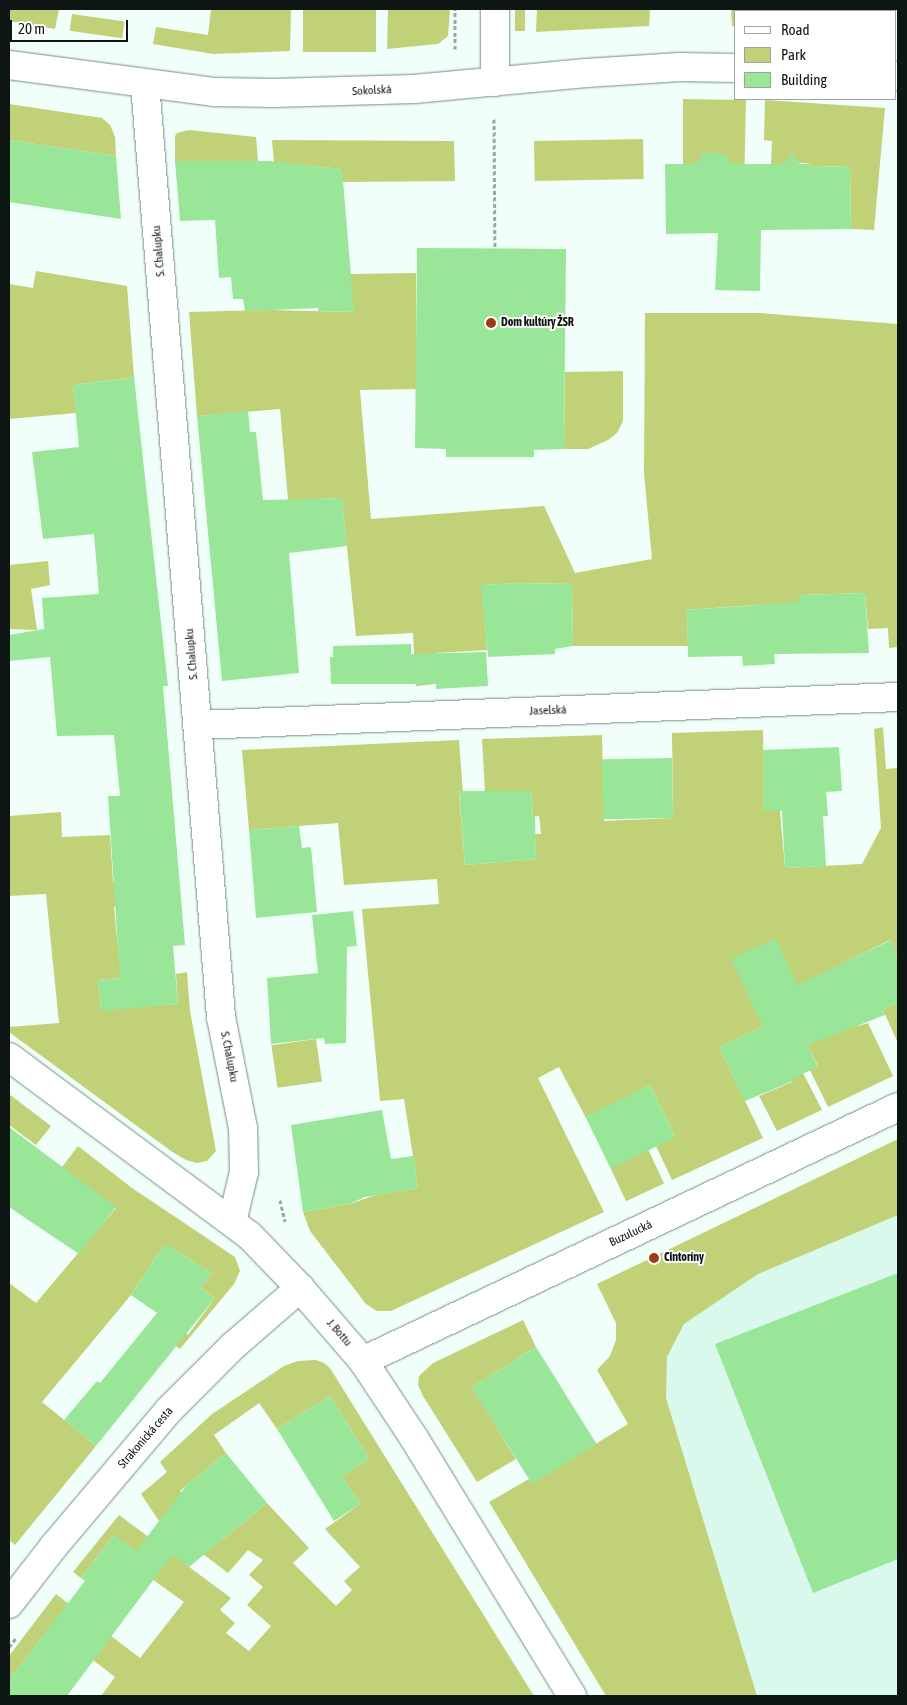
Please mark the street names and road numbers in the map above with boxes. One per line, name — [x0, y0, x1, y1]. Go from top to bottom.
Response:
street label: Sokolská — [352, 83, 392, 99]
street label: S. Chalupku — [150, 225, 168, 277]
street label: S. Chalupku — [183, 628, 201, 680]
street label: Jaselská — [529, 703, 567, 719]
street label: S. Chalupku — [217, 1030, 241, 1084]
street label: Buzulucká — [607, 1218, 655, 1250]
street label: J. Bottu — [323, 1316, 355, 1350]
street label: Strakonická cesta — [115, 1404, 177, 1472]

